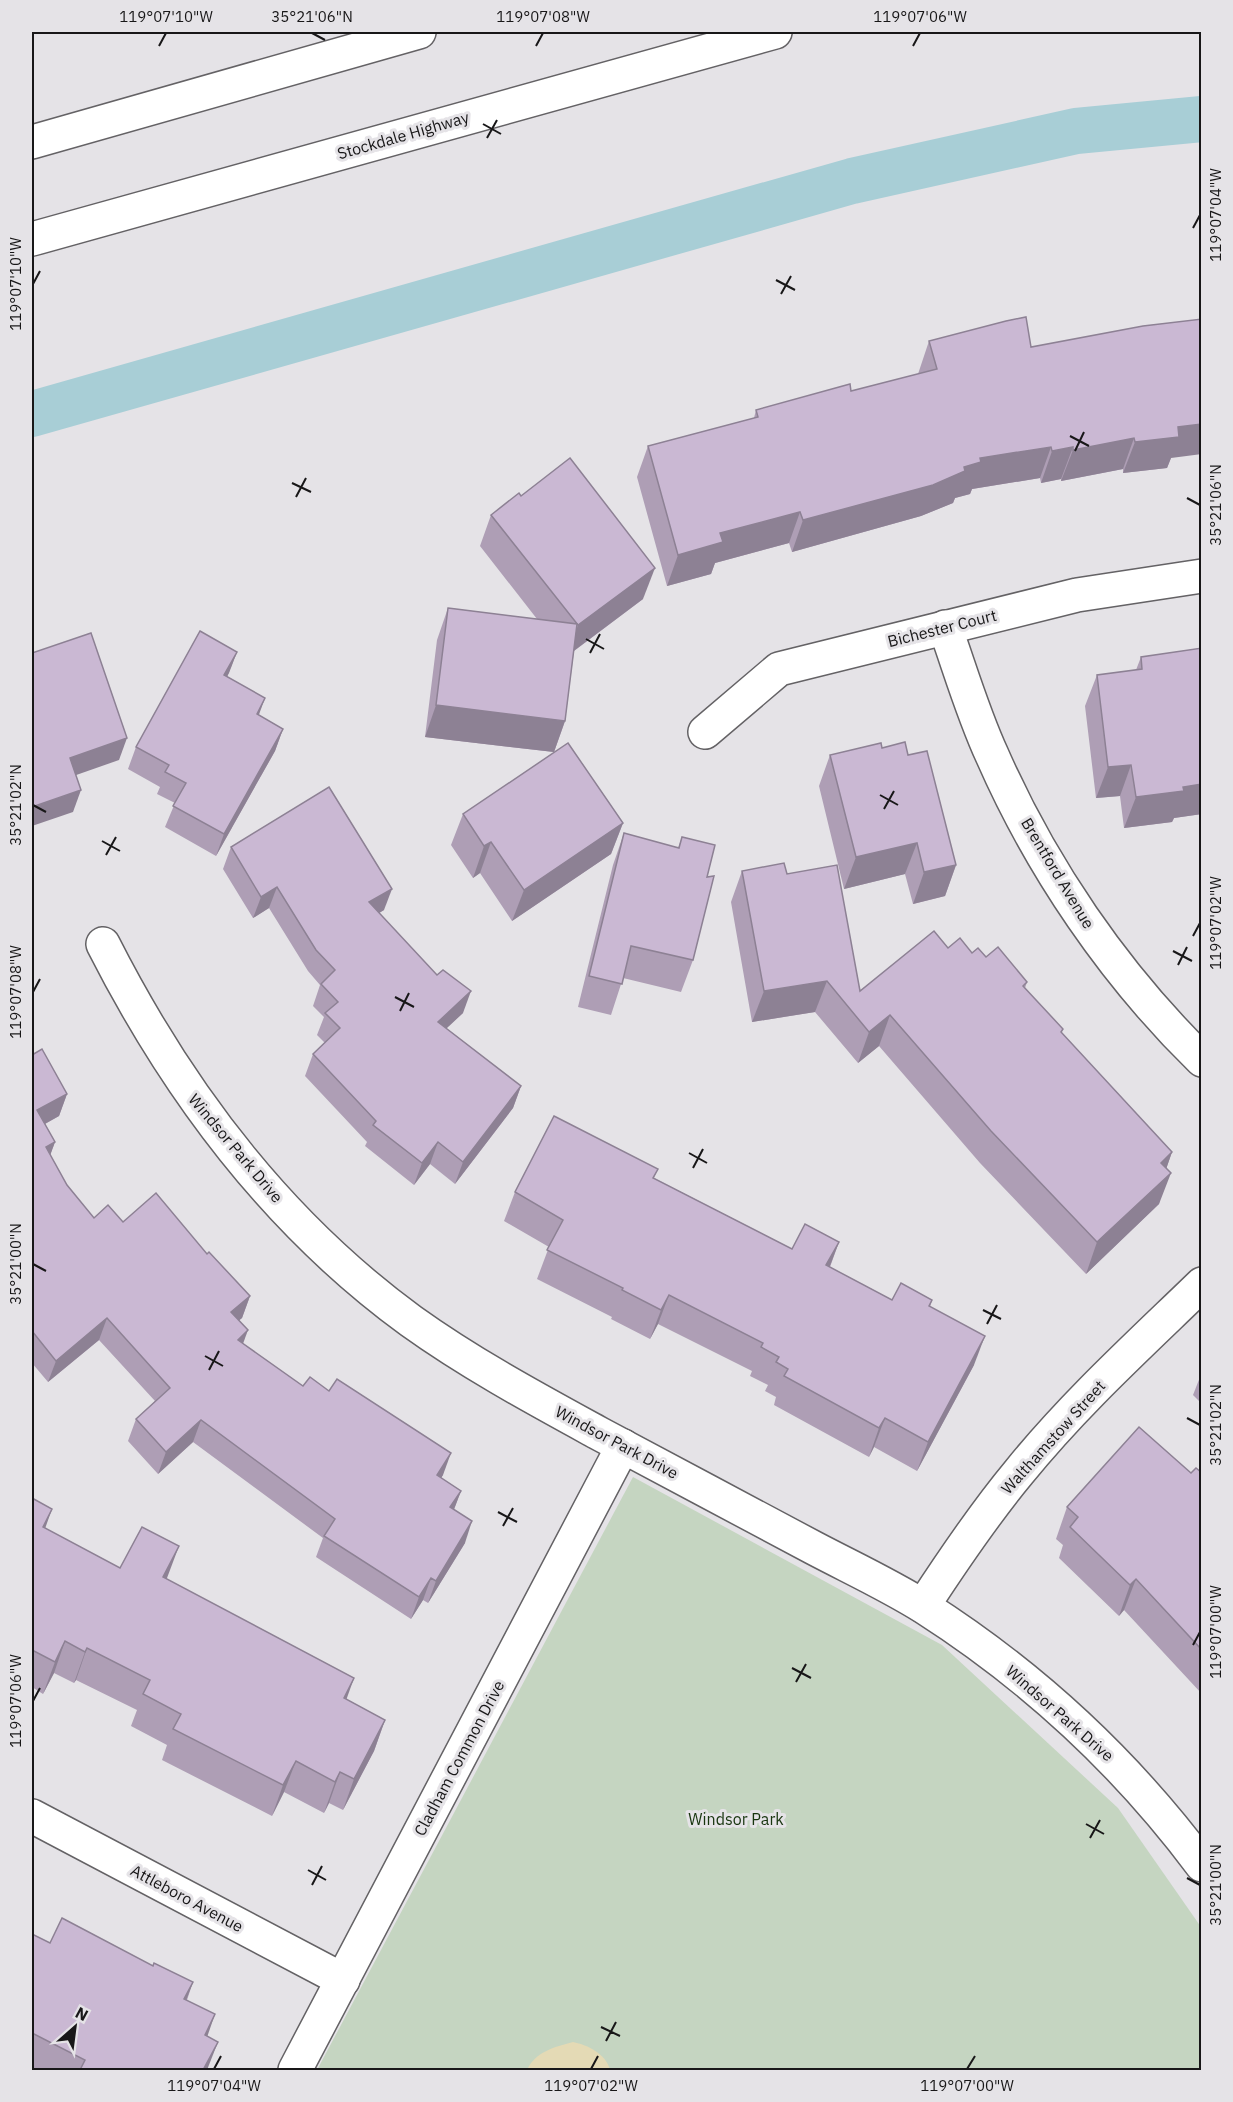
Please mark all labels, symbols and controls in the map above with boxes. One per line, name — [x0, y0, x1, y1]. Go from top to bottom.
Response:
text: 119°07'10"W — [119, 7, 213, 26]
text: 35°21'06"N — [271, 7, 353, 26]
text: 119°07'08"W — [496, 7, 590, 26]
text: 119°07'06"W — [873, 7, 967, 26]
street label: Stockdale Highway — [335, 107, 471, 163]
text: 119°07'04"W — [1206, 168, 1225, 262]
text: 119°07'10"W — [6, 237, 25, 331]
text: 35°21'06"N — [1206, 464, 1225, 546]
street label: Bichester Court — [885, 605, 999, 651]
text: 35°21'02"N — [6, 764, 25, 846]
street label: Brentford Avenue — [1017, 814, 1099, 932]
text: 119°07'02"W — [1206, 876, 1225, 970]
text: 119°07'08"W — [6, 945, 25, 1039]
street label: Windsor Park Drive — [185, 1089, 288, 1207]
text: 35°21'00"N — [6, 1223, 25, 1305]
street label: Walthamstow Street — [997, 1376, 1109, 1498]
text: 35°21'02"N — [1206, 1384, 1225, 1466]
street label: Windsor Park Drive — [552, 1401, 682, 1483]
text: 119°07'00"W — [1206, 1585, 1225, 1679]
text: 119°07'06"W — [6, 1654, 25, 1748]
street label: Windsor Park Drive — [1002, 1661, 1118, 1765]
street label: Cladham Common Drive — [409, 1677, 509, 1839]
park label: Windsor Park — [688, 1809, 784, 1829]
text: 35°21'00"N — [1206, 1844, 1225, 1926]
street label: Attleboro Avenue — [127, 1860, 247, 1936]
north arrow — [45, 1997, 105, 2057]
text: N — [72, 2002, 92, 2025]
text: 119°07'04"W — [167, 2076, 261, 2095]
text: 119°07'02"W — [544, 2076, 638, 2095]
text: 119°07'00"W — [920, 2076, 1014, 2095]

